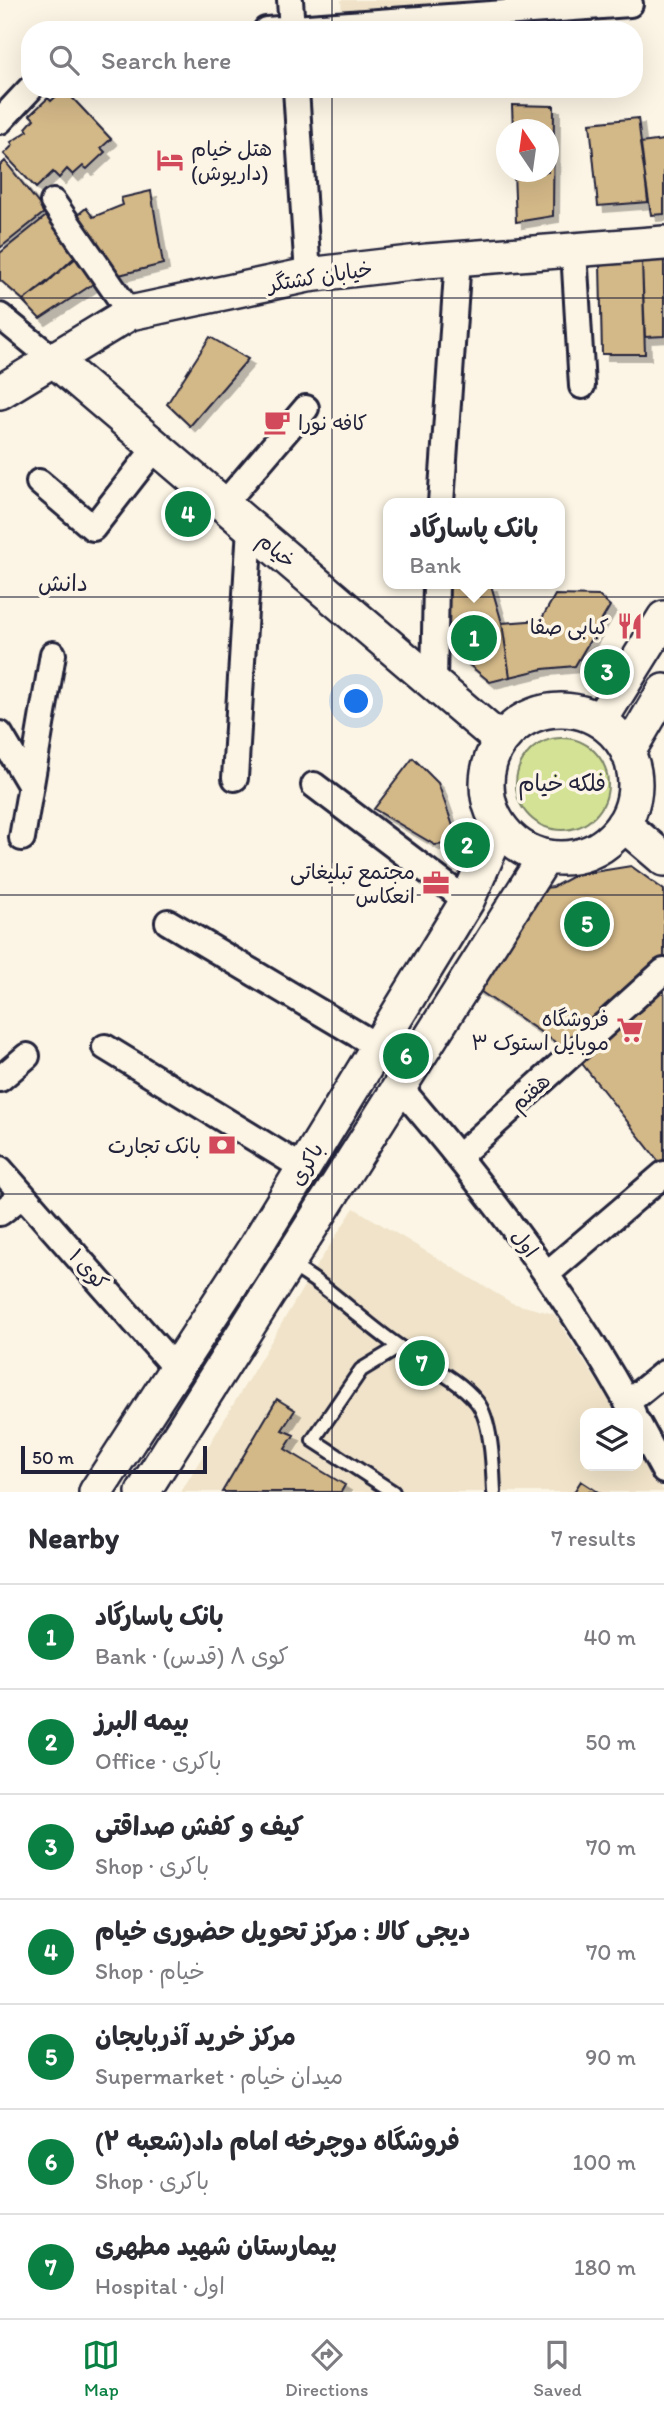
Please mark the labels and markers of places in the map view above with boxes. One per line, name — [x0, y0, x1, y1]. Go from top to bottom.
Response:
place label: هتل خیام (داریوش) — [191, 136, 272, 187]
hotel icon: هتل خیام (داریوش) — [155, 145, 185, 175]
cafe icon: کافه نورا — [262, 407, 292, 437]
place label: کافه نورا — [298, 410, 367, 436]
pin: 4 — [165, 488, 211, 540]
restaurant icon: کبابی صفا — [615, 611, 645, 641]
pin: 1 — [451, 612, 497, 664]
place label: کبابی صفا — [530, 614, 609, 641]
pin: 3 — [584, 646, 630, 698]
pin: 2 — [444, 819, 490, 871]
place label: مجتمع تبلیغاتی انعکاس — [290, 859, 415, 908]
office icon: مجتمع تبلیغاتی انعکاس — [421, 868, 451, 898]
pin: 5 — [564, 898, 610, 950]
place label: فروشگاه موبایل استوک ۳ — [471, 1006, 609, 1056]
supermarket icon: فروشگاه موبایل استوک ۳ — [615, 1015, 645, 1045]
pin: 6 — [383, 1030, 429, 1082]
bank icon: بانک تجارت — [207, 1130, 237, 1160]
place label: بانک تجارت — [108, 1133, 201, 1159]
pin: 7 — [399, 1337, 445, 1389]

